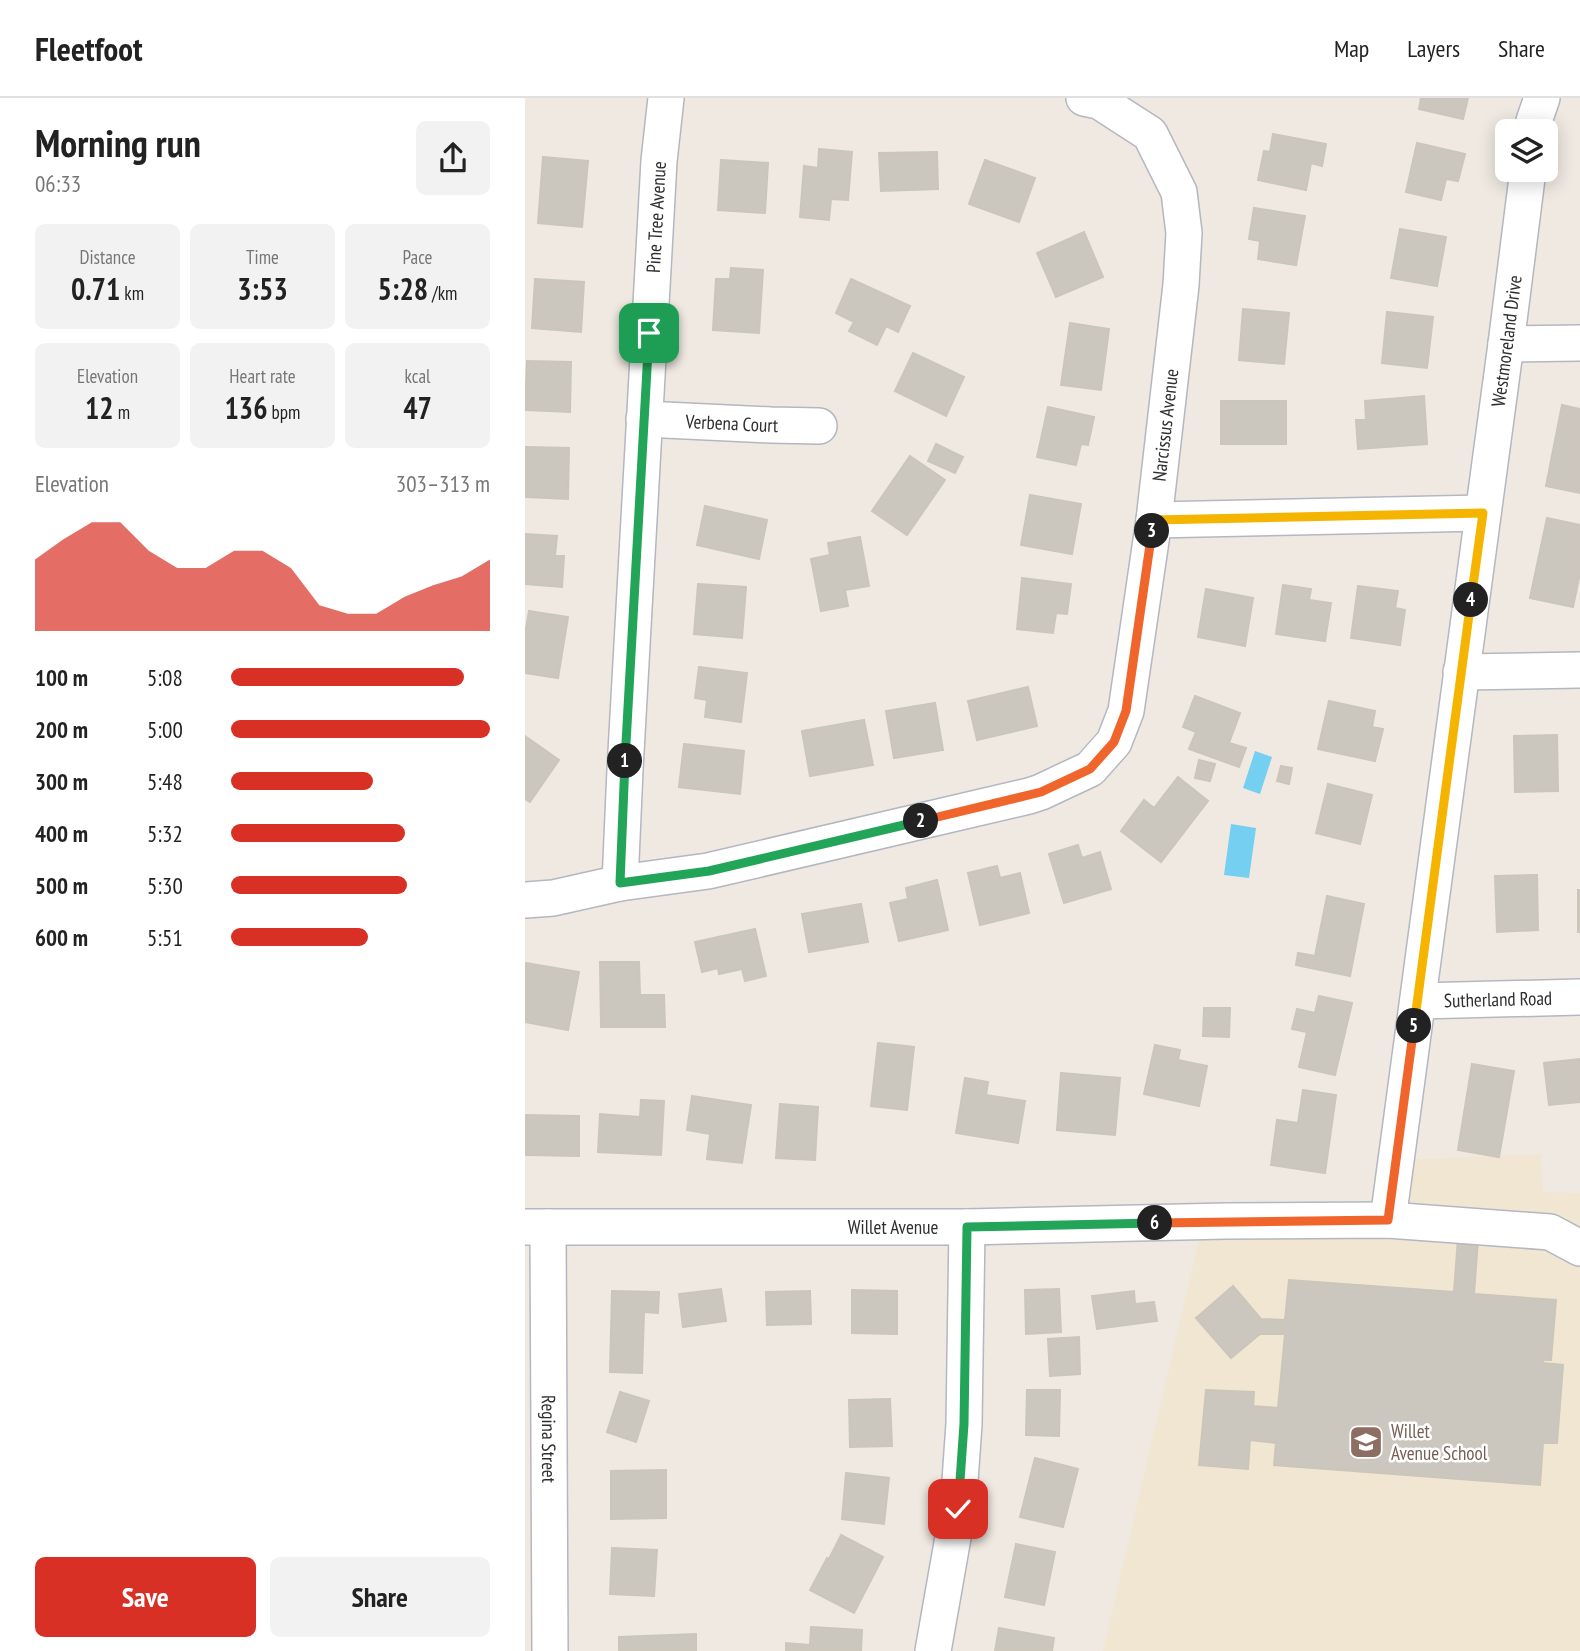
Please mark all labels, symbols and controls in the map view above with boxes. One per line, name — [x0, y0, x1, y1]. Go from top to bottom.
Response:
text: Fleetfoot — [35, 27, 142, 70]
text: Map — [1334, 33, 1369, 64]
text: Layers — [1407, 33, 1460, 64]
text: Share — [1498, 33, 1545, 64]
text: Morning run — [35, 118, 201, 167]
map controls — [1495, 119, 1558, 182]
button: layers — [1495, 119, 1558, 182]
button: share — [416, 121, 490, 195]
street label: Pine Tree Avenue — [641, 160, 671, 273]
text: 06:33 — [35, 169, 81, 198]
text: Distance — [80, 245, 135, 269]
text: Time — [246, 245, 279, 269]
text: Pace — [403, 245, 432, 269]
text: 0.71 — [71, 269, 120, 308]
text: 3:53 — [237, 269, 288, 308]
text: 5:28 — [378, 269, 428, 308]
street label: Westmoreland Drive — [1486, 274, 1527, 408]
text: km — [120, 281, 144, 305]
text: /km — [428, 281, 457, 305]
pin — [619, 303, 679, 363]
icon: arrive — [630, 314, 668, 352]
text: Elevation — [77, 364, 138, 388]
text: Heart rate — [229, 364, 296, 388]
text: kcal — [405, 364, 430, 388]
street label: Narcissus Avenue — [1147, 367, 1183, 483]
text: 12 — [85, 388, 114, 427]
text: 136 — [225, 388, 268, 427]
text: 47 — [403, 388, 432, 427]
text: m — [114, 400, 130, 424]
text: bpm — [268, 400, 300, 424]
street label: Verbena Court — [684, 409, 779, 437]
text: Elevation — [35, 469, 109, 498]
text: 303–313 m — [396, 469, 490, 498]
pin: 3 — [1135, 514, 1169, 548]
text: 3 — [1147, 518, 1156, 542]
pin: 4 — [1453, 582, 1489, 618]
text: 4 — [1466, 587, 1475, 611]
text: 100 m — [35, 663, 88, 692]
text: 5:08 — [147, 663, 183, 692]
text: 200 m — [35, 715, 88, 744]
text: 5:00 — [147, 715, 183, 744]
pin: 1 — [607, 744, 643, 778]
text: 1 — [620, 748, 629, 772]
text: 300 m — [35, 767, 88, 796]
text: 5:48 — [147, 767, 183, 796]
pin: 2 — [903, 804, 939, 838]
text: 2 — [916, 808, 925, 832]
text: 400 m — [35, 819, 88, 848]
text: 5:32 — [147, 819, 183, 848]
text: 500 m — [35, 871, 88, 900]
text: 5:30 — [147, 871, 183, 900]
text: 600 m — [35, 923, 88, 952]
text: 5:51 — [147, 923, 183, 952]
street label: Sutherland Road — [1444, 986, 1552, 1012]
pin: 5 — [1397, 1009, 1431, 1044]
text: 5 — [1409, 1013, 1418, 1037]
pin: 6 — [1137, 1206, 1173, 1240]
text: 6 — [1150, 1210, 1159, 1234]
street label: Willet Avenue — [848, 1215, 938, 1239]
street label: Regina Street — [537, 1395, 561, 1484]
place label: Willet Avenue School — [1391, 1419, 1488, 1465]
school or university icon: Willet Avenue School — [1347, 1423, 1385, 1461]
pin — [928, 1479, 988, 1539]
icon: check — [939, 1490, 977, 1528]
button: Save — [35, 1557, 256, 1637]
button: Share — [270, 1557, 490, 1637]

